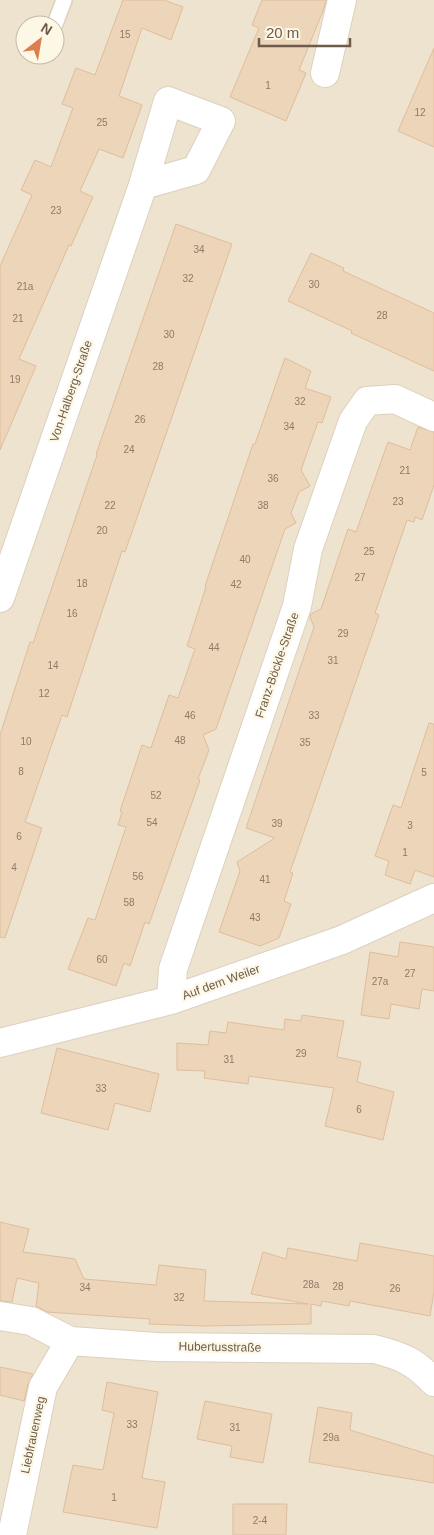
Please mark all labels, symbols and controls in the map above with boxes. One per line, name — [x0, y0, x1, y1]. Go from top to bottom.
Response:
north arrow — [15, 15, 65, 65]
scale bar — [259, 15, 350, 47]
text: N — [38, 19, 55, 38]
text: 20 m — [266, 24, 299, 41]
house number: 15 — [119, 29, 131, 40]
house number: 1 — [265, 80, 271, 91]
house number: 12 — [414, 107, 426, 118]
house number: 25 — [96, 117, 108, 128]
house number: 23 — [50, 205, 62, 216]
house number: 34 — [193, 244, 205, 255]
house number: 32 — [182, 273, 194, 284]
house number: 30 — [308, 279, 320, 290]
house number: 21a — [17, 281, 34, 292]
house number: 28 — [376, 310, 388, 321]
house number: 21 — [12, 313, 24, 324]
house number: 30 — [163, 329, 175, 340]
street label: Von-Halberg-Straße — [47, 338, 95, 444]
house number: 28 — [152, 361, 164, 372]
house number: 19 — [9, 374, 21, 385]
house number: 32 — [294, 396, 306, 407]
house number: 26 — [134, 414, 146, 425]
house number: 34 — [283, 421, 295, 432]
house number: 24 — [123, 444, 135, 455]
house number: 21 — [399, 465, 411, 476]
house number: 36 — [267, 473, 279, 484]
house number: 23 — [392, 496, 404, 507]
house number: 22 — [104, 500, 116, 511]
house number: 38 — [257, 500, 269, 511]
house number: 20 — [96, 525, 108, 536]
house number: 25 — [363, 546, 375, 557]
house number: 40 — [239, 554, 251, 565]
house number: 27 — [354, 572, 366, 583]
house number: 18 — [76, 578, 88, 589]
house number: 42 — [230, 579, 242, 590]
house number: 16 — [66, 608, 78, 619]
street label: Franz-Böckle-Straße — [252, 610, 302, 720]
house number: 29 — [337, 628, 349, 639]
house number: 44 — [208, 642, 220, 653]
house number: 31 — [327, 655, 339, 666]
house number: 14 — [47, 660, 59, 671]
house number: 12 — [38, 688, 50, 699]
house number: 46 — [184, 710, 196, 721]
house number: 33 — [308, 710, 320, 721]
house number: 48 — [174, 735, 186, 746]
house number: 10 — [20, 736, 32, 747]
house number: 35 — [299, 737, 311, 748]
house number: 8 — [18, 766, 24, 777]
house number: 5 — [421, 767, 427, 778]
house number: 52 — [150, 790, 162, 801]
house number: 54 — [146, 817, 158, 828]
house number: 39 — [271, 818, 283, 829]
house number: 3 — [407, 820, 413, 831]
house number: 6 — [16, 831, 22, 842]
house number: 1 — [402, 847, 408, 858]
house number: 4 — [11, 862, 17, 873]
house number: 56 — [132, 871, 144, 882]
house number: 41 — [259, 874, 271, 885]
house number: 58 — [123, 897, 135, 908]
house number: 43 — [249, 912, 261, 923]
house number: 60 — [96, 954, 108, 965]
street label: Auf dem Weiler — [180, 961, 262, 1003]
house number: 27 — [404, 968, 416, 979]
house number: 27a — [372, 976, 389, 987]
house number: 29 — [295, 1048, 307, 1059]
house number: 31 — [223, 1054, 235, 1065]
house number: 33 — [95, 1083, 107, 1094]
house number: 6 — [356, 1104, 362, 1115]
house number: 28a — [303, 1279, 320, 1290]
house number: 28 — [332, 1281, 344, 1292]
house number: 34 — [79, 1282, 91, 1293]
house number: 26 — [389, 1283, 401, 1294]
house number: 32 — [173, 1292, 185, 1303]
street label: Hubertusstraße — [179, 1339, 262, 1355]
street label: Liebfrauenweg — [18, 1395, 48, 1475]
house number: 33 — [126, 1419, 138, 1430]
house number: 31 — [229, 1422, 241, 1433]
house number: 29a — [323, 1432, 340, 1443]
house number: 1 — [111, 1492, 117, 1503]
house number: 2-4 — [253, 1515, 268, 1526]

